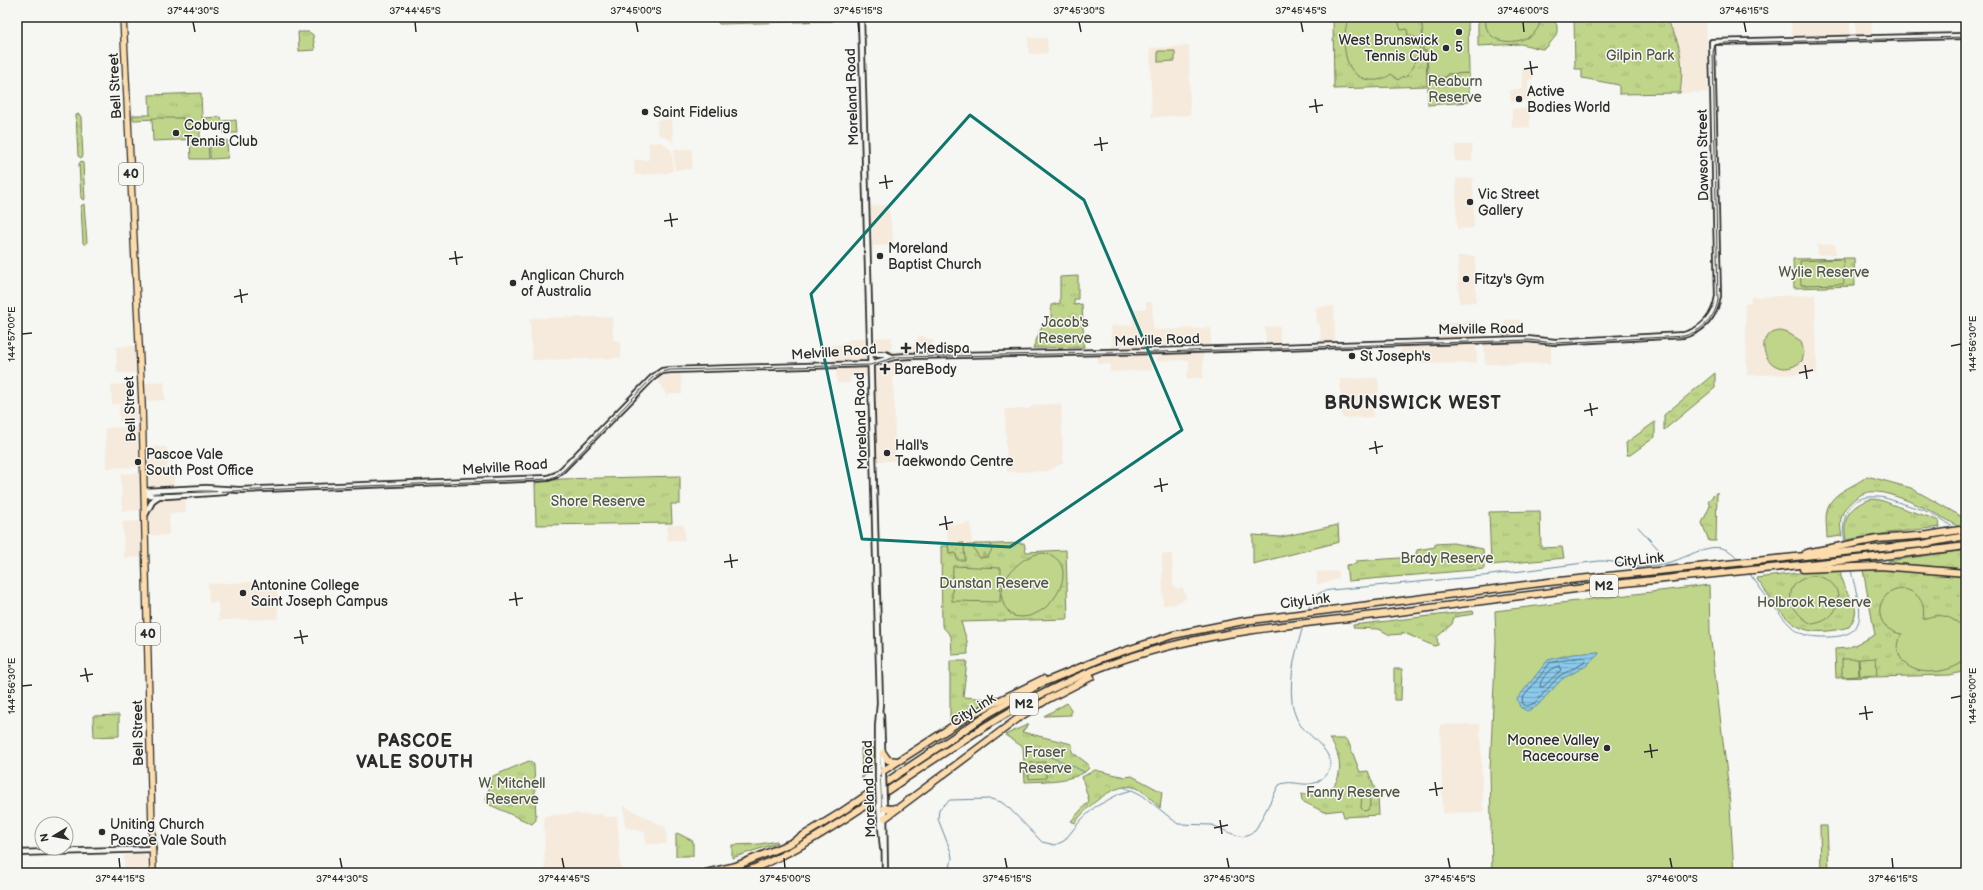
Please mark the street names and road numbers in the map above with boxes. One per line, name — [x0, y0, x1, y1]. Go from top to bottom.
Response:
street label: Moreland Road — [842, 48, 862, 146]
street label: Bell Street — [105, 52, 125, 119]
street label: Dawson Street — [1694, 108, 1712, 201]
road number: 40 — [119, 163, 143, 185]
street label: Melville Road — [1438, 320, 1524, 338]
street label: Melville Road — [1114, 330, 1200, 350]
street label: Melville Road — [791, 341, 877, 363]
street label: Moreland Road — [851, 372, 871, 470]
street label: Bell Street — [120, 375, 140, 442]
street label: Melville Road — [462, 456, 548, 478]
street label: CityLink — [1613, 549, 1665, 571]
road number: M2 — [1590, 575, 1618, 597]
street label: CityLink — [1279, 590, 1331, 612]
road number: 40 — [136, 623, 160, 645]
street label: CityLink — [947, 689, 999, 730]
road number: M2 — [1010, 693, 1038, 715]
street label: Bell Street — [129, 699, 147, 766]
street label: Moreland Road — [859, 740, 879, 838]

